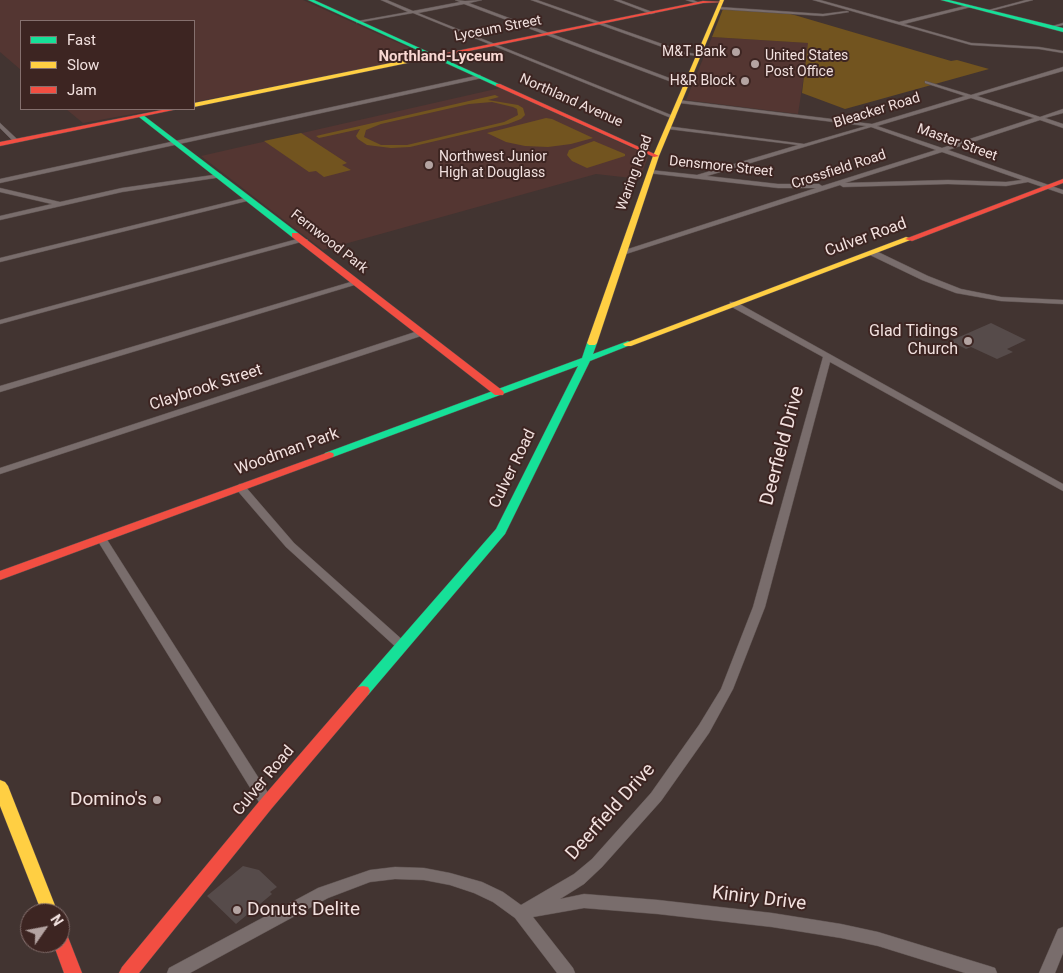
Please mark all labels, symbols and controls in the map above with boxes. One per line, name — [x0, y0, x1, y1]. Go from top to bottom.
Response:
street label: Lyceum Street — [453, 12, 543, 46]
legend — [20, 20, 195, 110]
text: Fast — [67, 31, 96, 49]
place label: M&T Bank — [662, 44, 726, 60]
marker: M&T Bank — [730, 46, 742, 58]
district label: Northland-Lyceum — [378, 48, 504, 66]
place label: United States Post Office — [765, 48, 848, 80]
text: Slow — [67, 56, 99, 74]
marker: United States Post Office — [749, 58, 761, 70]
street label: Northland Avenue — [517, 71, 625, 131]
place label: H&R Block — [670, 73, 735, 89]
marker: H&R Block — [739, 75, 751, 87]
text: Jam — [67, 81, 97, 99]
street label: Bleacker Road — [832, 90, 922, 132]
street label: Master Street — [915, 121, 999, 165]
street label: Waring Road — [614, 133, 656, 213]
street label: Crossfield Road — [790, 147, 888, 193]
place label: Northwest Junior High at Douglass — [439, 149, 547, 182]
street label: Densmore Street — [668, 153, 774, 181]
marker: Northwest Junior High at Douglass — [423, 159, 435, 171]
street label: Fernwood Park — [287, 207, 371, 277]
street label: Culver Road — [823, 214, 909, 262]
place label: Glad Tidings Church — [869, 322, 958, 360]
marker: Glad Tidings Church — [962, 335, 974, 347]
street label: Claybrook Street — [147, 361, 265, 415]
street label: Deerfield Drive — [756, 384, 810, 508]
street label: Woodman Park — [232, 424, 342, 480]
street label: Culver Road — [486, 426, 540, 512]
street label: Culver Road — [229, 742, 299, 820]
street label: Deerfield Drive — [562, 759, 660, 865]
place label: Domino's — [70, 789, 147, 811]
marker: Domino's — [151, 794, 163, 806]
street label: Kiniry Drive — [711, 882, 807, 916]
place label: Donuts Delite — [247, 899, 360, 921]
north arrow — [20, 903, 70, 953]
marker: Donuts Delite — [231, 904, 243, 916]
text: N — [47, 912, 66, 929]

